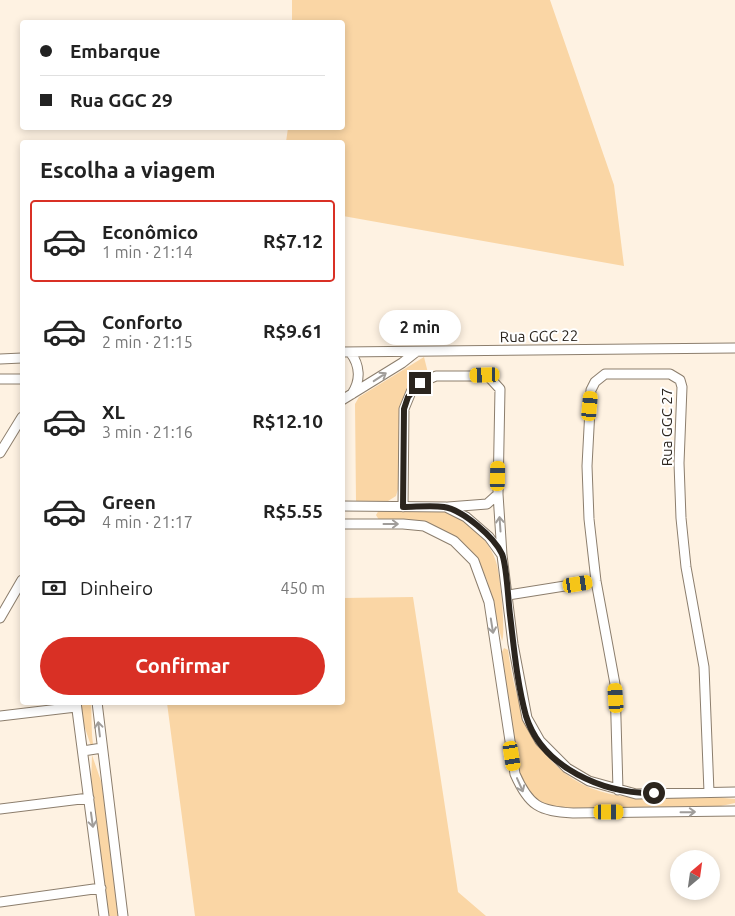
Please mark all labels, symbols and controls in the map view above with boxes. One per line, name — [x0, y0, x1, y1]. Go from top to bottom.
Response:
text: Embarque — [70, 40, 160, 62]
text: Rua GGC 29 — [70, 89, 173, 111]
text: Escolha a viagem — [40, 157, 215, 182]
icon: car — [42, 219, 87, 264]
text: Econômico — [102, 221, 198, 243]
text: R$7.12 — [263, 230, 323, 252]
text: 1 min · 21:14 — [102, 243, 193, 261]
icon: car — [42, 309, 87, 354]
callout: 2 min — [379, 310, 461, 346]
text: Conforto — [102, 311, 183, 333]
text: 2 min — [400, 318, 440, 336]
text: R$9.61 — [263, 320, 323, 342]
street label: Rua GGC 22 — [500, 327, 578, 345]
text: 2 min · 21:15 — [102, 333, 193, 351]
car — [469, 367, 500, 383]
one-way arrow — [373, 372, 387, 382]
route end — [409, 372, 431, 394]
street label: Rua GGC 27 — [658, 388, 675, 466]
car — [581, 390, 598, 422]
icon: car — [42, 399, 87, 444]
text: XL — [102, 401, 125, 423]
text: R$12.10 — [252, 410, 323, 432]
text: 3 min · 21:16 — [102, 423, 193, 441]
car — [490, 461, 505, 491]
icon: car — [42, 489, 87, 534]
text: Green — [102, 491, 156, 513]
text: R$5.55 — [263, 500, 323, 522]
text: 4 min · 21:17 — [102, 513, 193, 531]
one-way arrow — [496, 516, 505, 532]
one-way arrow — [382, 519, 399, 529]
icon: cash — [40, 574, 68, 602]
car — [562, 574, 593, 594]
text: Dinheiro — [80, 577, 153, 599]
text: 450 m — [280, 579, 325, 597]
one-way arrow — [488, 617, 498, 633]
button: Confirmar — [40, 637, 325, 695]
car — [607, 683, 624, 713]
one-way arrow — [94, 721, 104, 737]
car — [502, 740, 521, 772]
one-way arrow — [516, 777, 525, 792]
route start — [643, 782, 665, 804]
car — [594, 805, 624, 820]
one-way arrow — [680, 807, 696, 817]
one-way arrow — [87, 812, 97, 828]
north arrow — [670, 850, 720, 900]
map controls — [670, 850, 720, 900]

